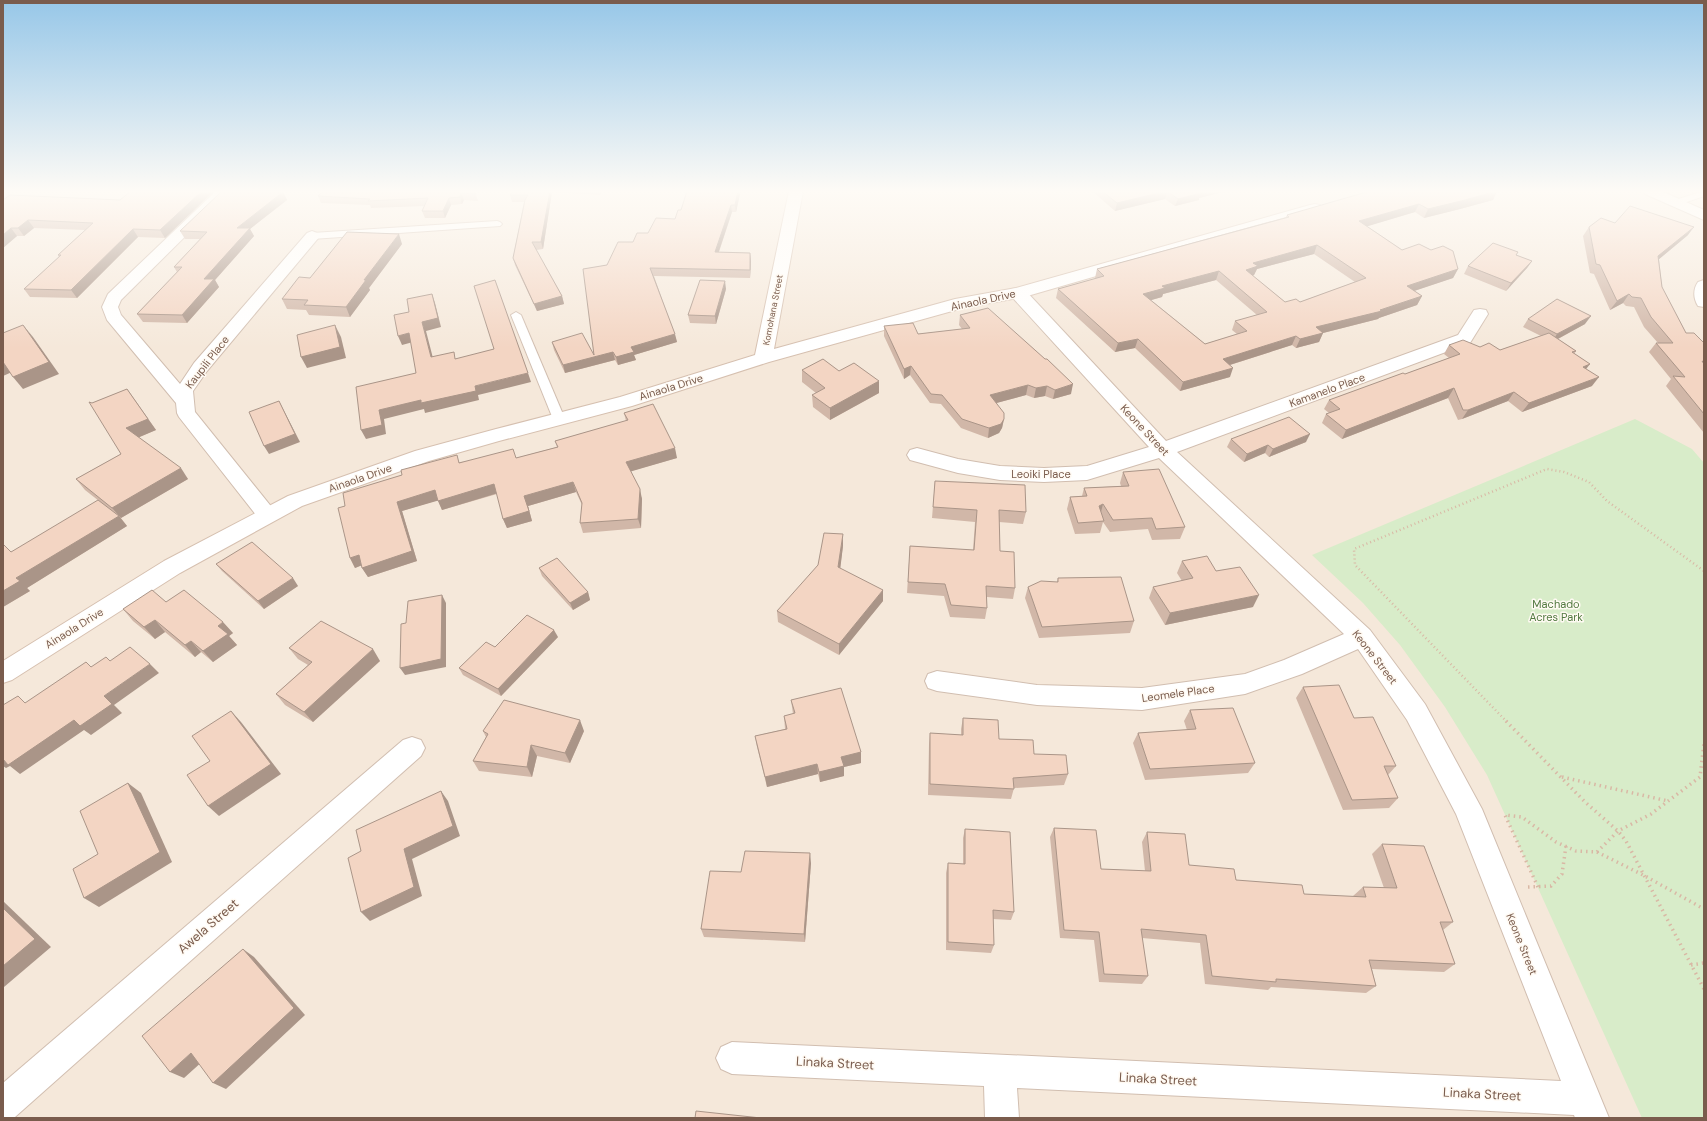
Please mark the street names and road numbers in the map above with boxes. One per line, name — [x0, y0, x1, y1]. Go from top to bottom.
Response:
street label: Komohana Street — [760, 273, 786, 346]
street label: Ainaola Drive — [949, 286, 1017, 314]
street label: Kaupili Place — [182, 333, 232, 391]
street label: Kamanelo Place — [1287, 370, 1367, 410]
street label: Ainaola Drive — [637, 371, 705, 403]
street label: Keone Street — [1118, 401, 1172, 459]
street label: Ainaola Drive — [326, 461, 394, 495]
street label: Leoiki Place — [1011, 467, 1071, 481]
street label: Ainaola Drive — [42, 605, 106, 651]
street label: Keone Street — [1349, 627, 1401, 687]
street label: Leomele Place — [1141, 681, 1215, 705]
street label: Awela Street — [174, 895, 242, 957]
street label: Keone Street — [1503, 911, 1541, 977]
street label: Linaka Street — [795, 1052, 875, 1074]
street label: Linaka Street — [1118, 1068, 1198, 1090]
street label: Linaka Street — [1442, 1083, 1522, 1105]

